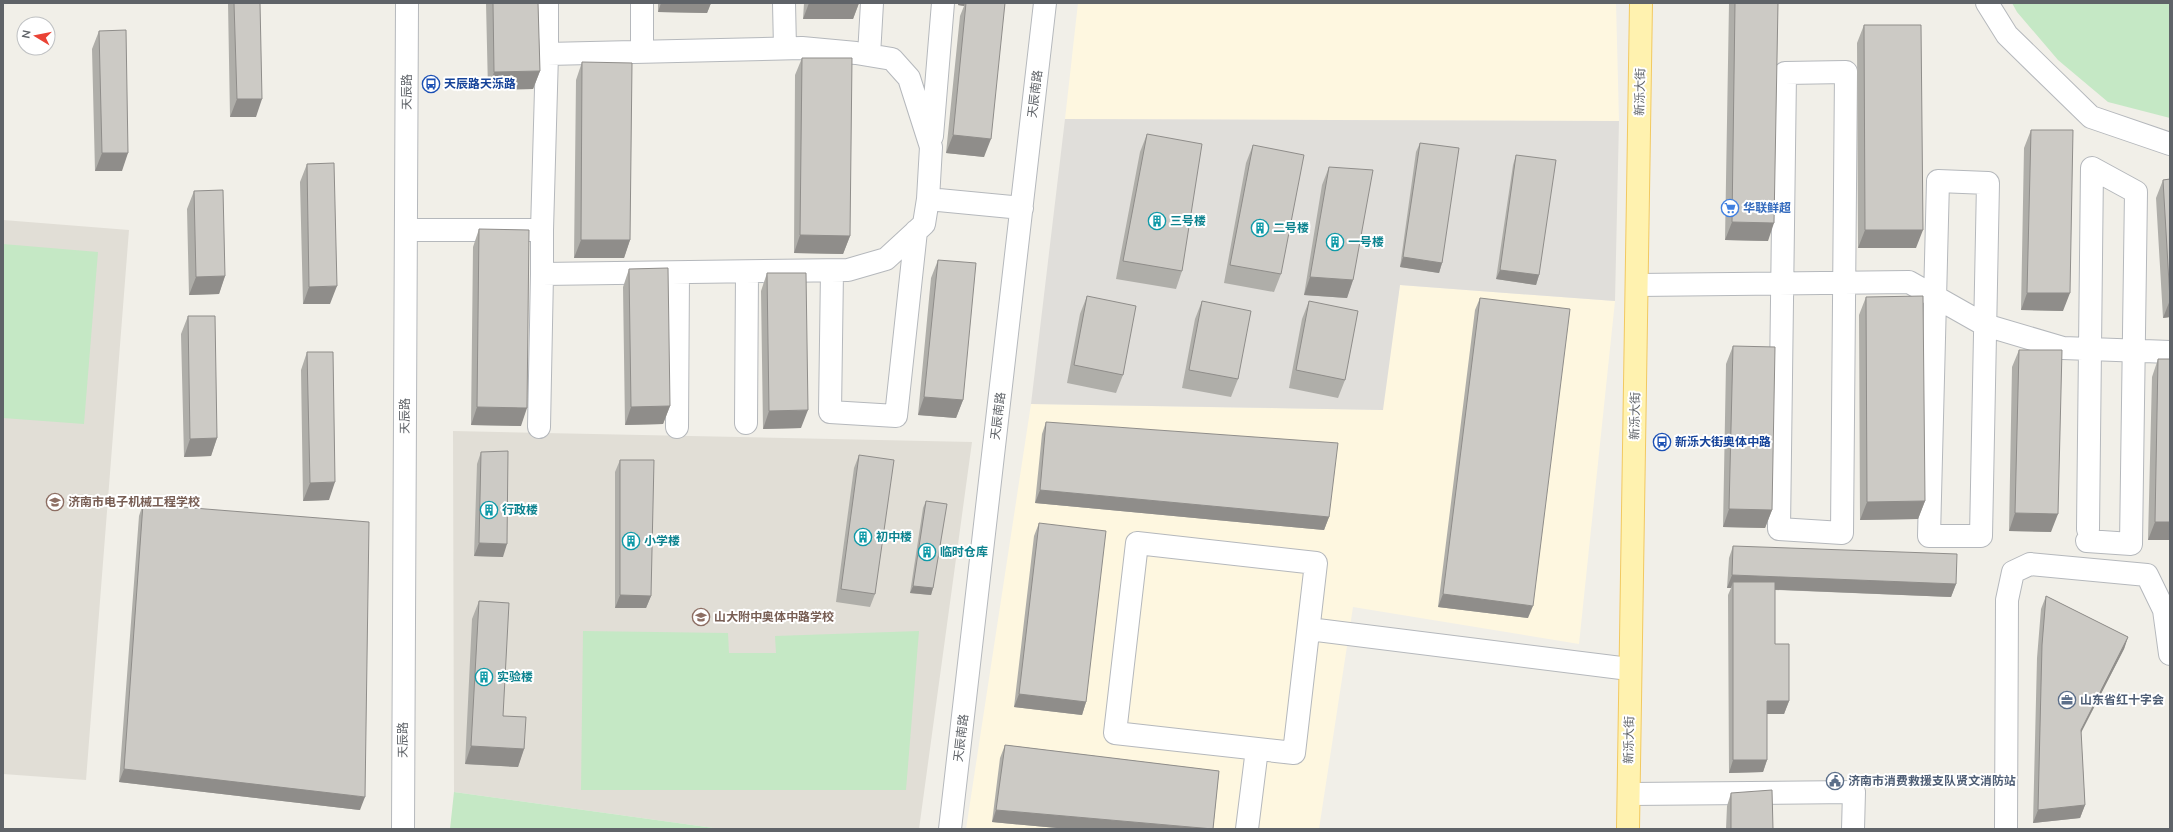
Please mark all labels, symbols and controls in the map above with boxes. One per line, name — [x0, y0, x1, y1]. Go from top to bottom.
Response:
north arrow — [16, 16, 56, 56]
text: N — [19, 29, 34, 40]
street label: 新泺大街 — [1632, 68, 1647, 116]
street label: 天辰南路 — [1024, 69, 1045, 119]
street label: 天辰路 — [399, 74, 414, 110]
bus stop icon: 天辰路天泺路 — [421, 74, 441, 94]
place label: 天辰路天泺路 — [444, 76, 516, 91]
supermarket icon: 华联鲜超 — [1720, 198, 1740, 218]
place label: 华联鲜超 — [1743, 200, 1791, 215]
building icon: 三号楼 — [1147, 211, 1167, 231]
place label: 三号楼 — [1170, 213, 1206, 228]
building icon: 二号楼 — [1250, 218, 1270, 238]
place label: 二号楼 — [1273, 220, 1309, 235]
building icon: 一号楼 — [1325, 232, 1345, 252]
place label: 一号楼 — [1348, 234, 1384, 249]
street label: 天辰南路 — [987, 391, 1008, 441]
street label: 新泺大街 — [1627, 392, 1642, 440]
street label: 天辰路 — [397, 398, 412, 434]
bus stop icon: 新泺大街奥体中路 — [1652, 432, 1672, 452]
place label: 新泺大街奥体中路 — [1675, 434, 1771, 449]
school or university icon: 济南市电子机械工程学校 — [45, 492, 65, 512]
place label: 济南市电子机械工程学校 — [68, 494, 200, 509]
building icon: 行政楼 — [479, 500, 499, 520]
place label: 行政楼 — [502, 502, 538, 517]
building icon: 初中楼 — [853, 527, 873, 547]
place label: 初中楼 — [876, 529, 912, 544]
building icon: 小学楼 — [621, 531, 641, 551]
place label: 小学楼 — [644, 533, 680, 548]
building icon: 临时仓库 — [917, 542, 937, 562]
place label: 临时仓库 — [940, 544, 988, 559]
school or university icon: 山大附中奥体中路学校 — [691, 607, 711, 627]
place label: 山大附中奥体中路学校 — [714, 609, 834, 624]
building icon: 实验楼 — [474, 667, 494, 687]
place label: 实验楼 — [497, 669, 533, 684]
office icon: 山东省红十字会 — [2057, 690, 2077, 710]
place label: 山东省红十字会 — [2080, 692, 2164, 707]
street label: 天辰南路 — [950, 713, 971, 763]
street label: 新泺大街 — [1621, 716, 1636, 764]
street label: 天辰路 — [395, 722, 410, 758]
public building icon: 济南市消费救援支队贤文消防站 — [1825, 771, 1845, 791]
place label: 济南市消费救援支队贤文消防站 — [1848, 773, 2016, 788]

